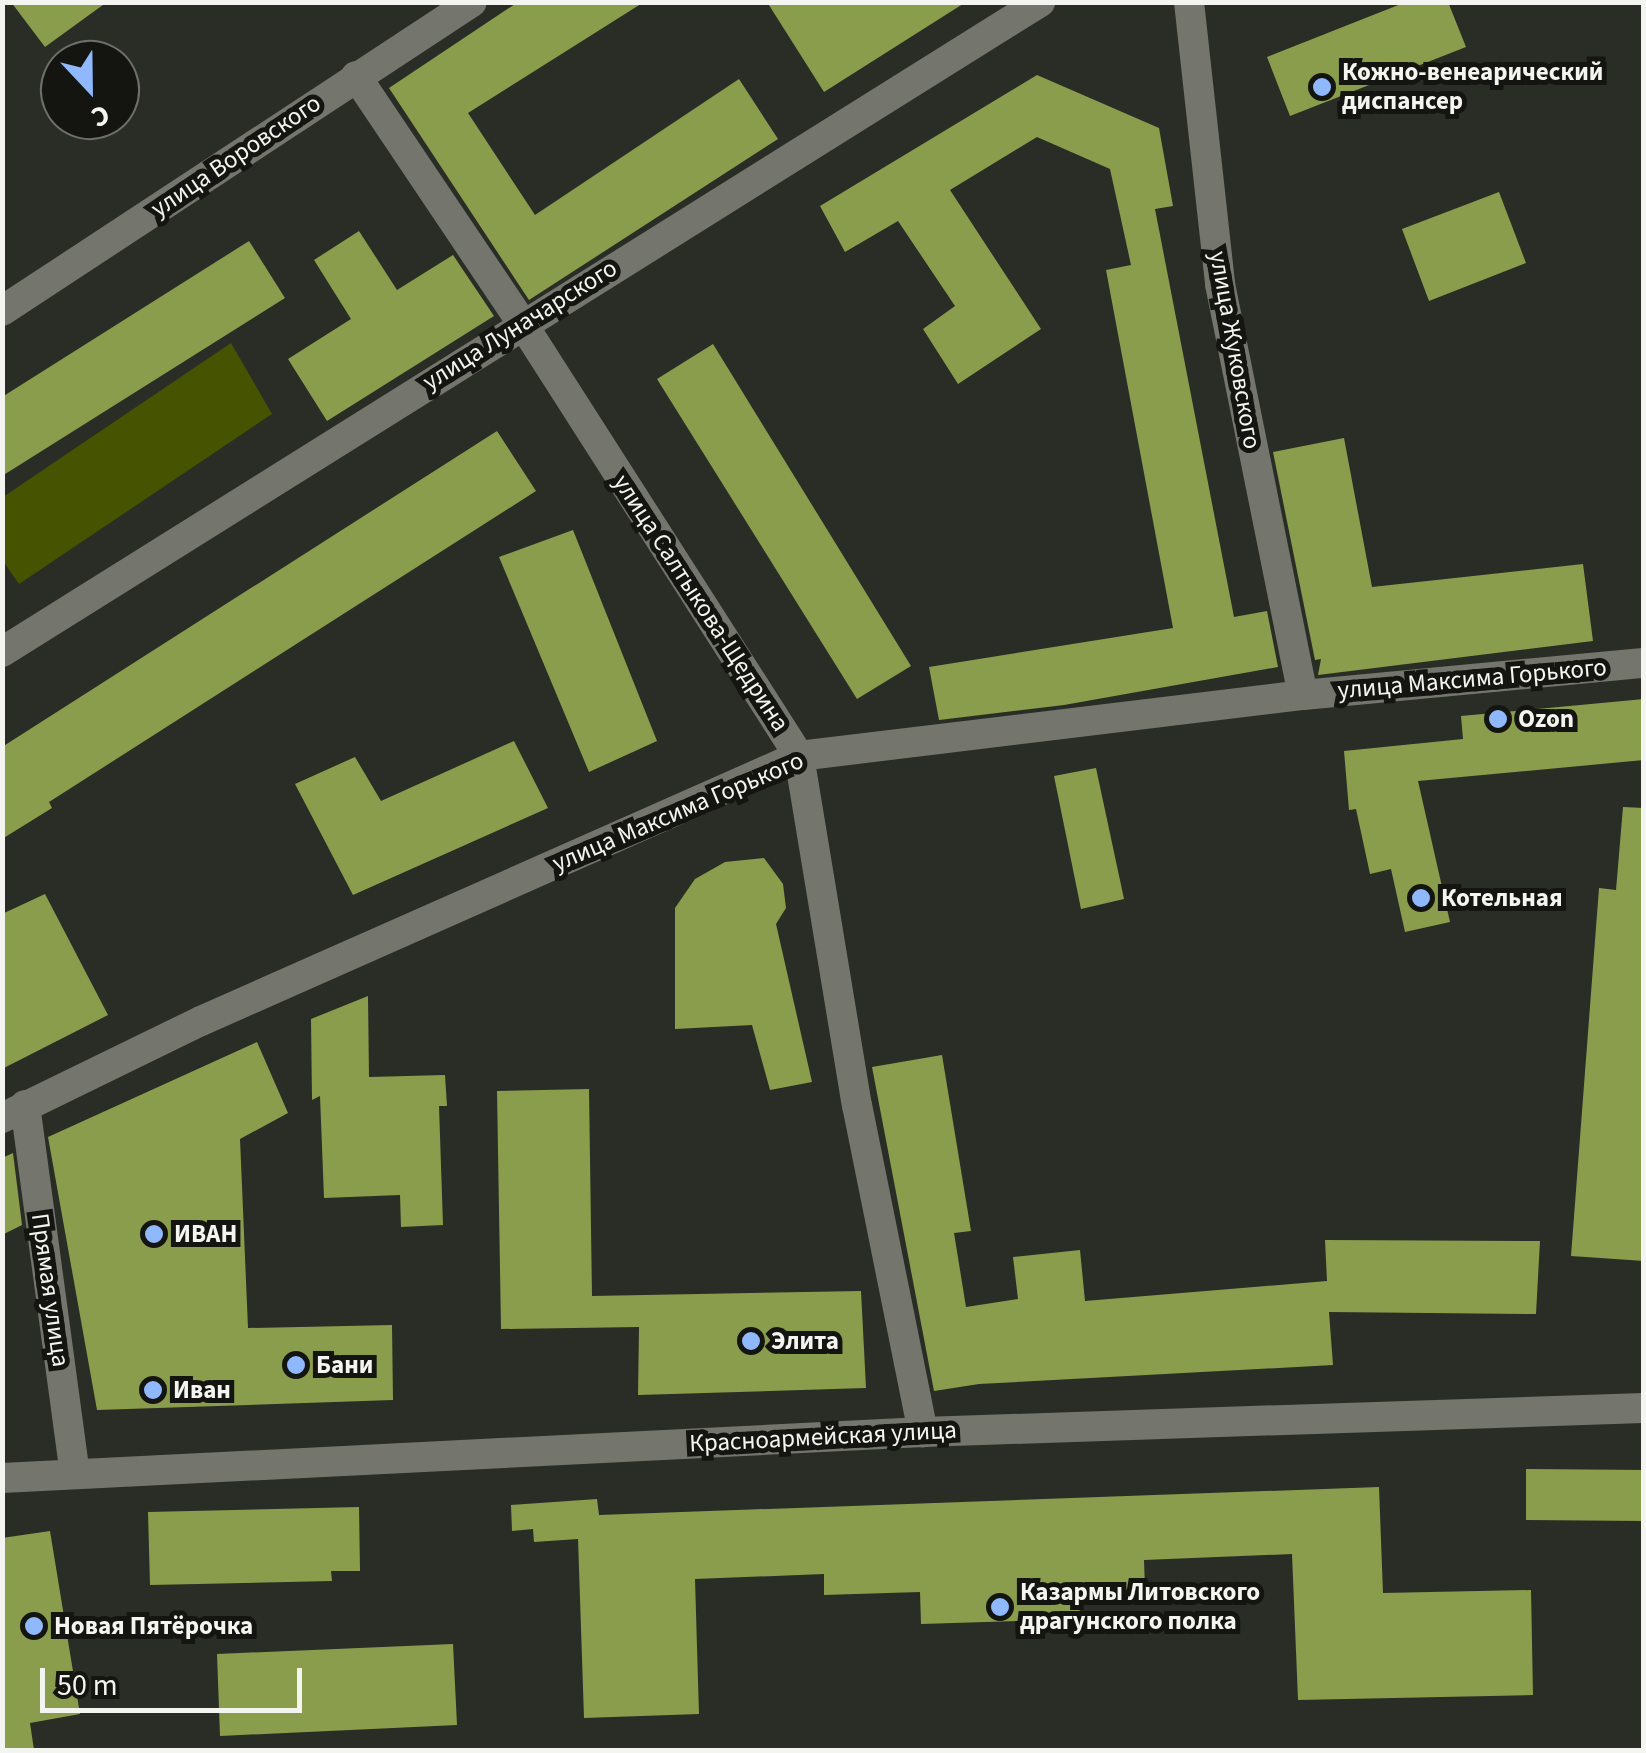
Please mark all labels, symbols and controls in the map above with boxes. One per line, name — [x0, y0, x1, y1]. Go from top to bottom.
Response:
north arrow — [40, 40, 140, 140]
place label: Кожно-венеарический диспансер — [1342, 58, 1603, 117]
marker: Кожно-венеарический диспансер — [1311, 76, 1333, 98]
street label: улица Воровского — [145, 88, 327, 224]
text: С — [85, 94, 116, 138]
street label: улица Жуковского — [1203, 249, 1267, 451]
street label: улица Луначарского — [417, 253, 623, 397]
street label: улица Салтыкова-Щедрина — [607, 469, 795, 737]
street label: улица Максима Горького — [1336, 652, 1608, 706]
place label: Ozon — [1518, 704, 1574, 734]
marker: Ozon — [1487, 708, 1509, 730]
street label: улица Максима Горького — [548, 745, 808, 879]
place label: Котельная — [1441, 883, 1563, 913]
marker: Котельная — [1410, 887, 1432, 909]
street label: Прямая улица — [24, 1211, 76, 1369]
place label: ИВАН — [174, 1219, 237, 1249]
marker: ИВАН — [143, 1223, 165, 1245]
place label: Элита — [771, 1326, 839, 1356]
marker: Элита — [740, 1330, 762, 1352]
place label: Бани — [316, 1350, 373, 1380]
marker: Бани — [285, 1354, 307, 1376]
place label: Иван — [173, 1375, 231, 1405]
marker: Иван — [142, 1379, 164, 1401]
street label: Красноармейская улица — [689, 1415, 957, 1459]
place label: Казармы Литовского драгунского полка — [1020, 1578, 1260, 1637]
marker: Казармы Литовского драгунского полка — [989, 1596, 1011, 1618]
place label: Новая Пятёрочка — [54, 1611, 253, 1641]
marker: Новая Пятёрочка — [23, 1615, 45, 1637]
scale bar — [45, 1648, 308, 1710]
text: 50 m — [57, 1664, 118, 1707]

